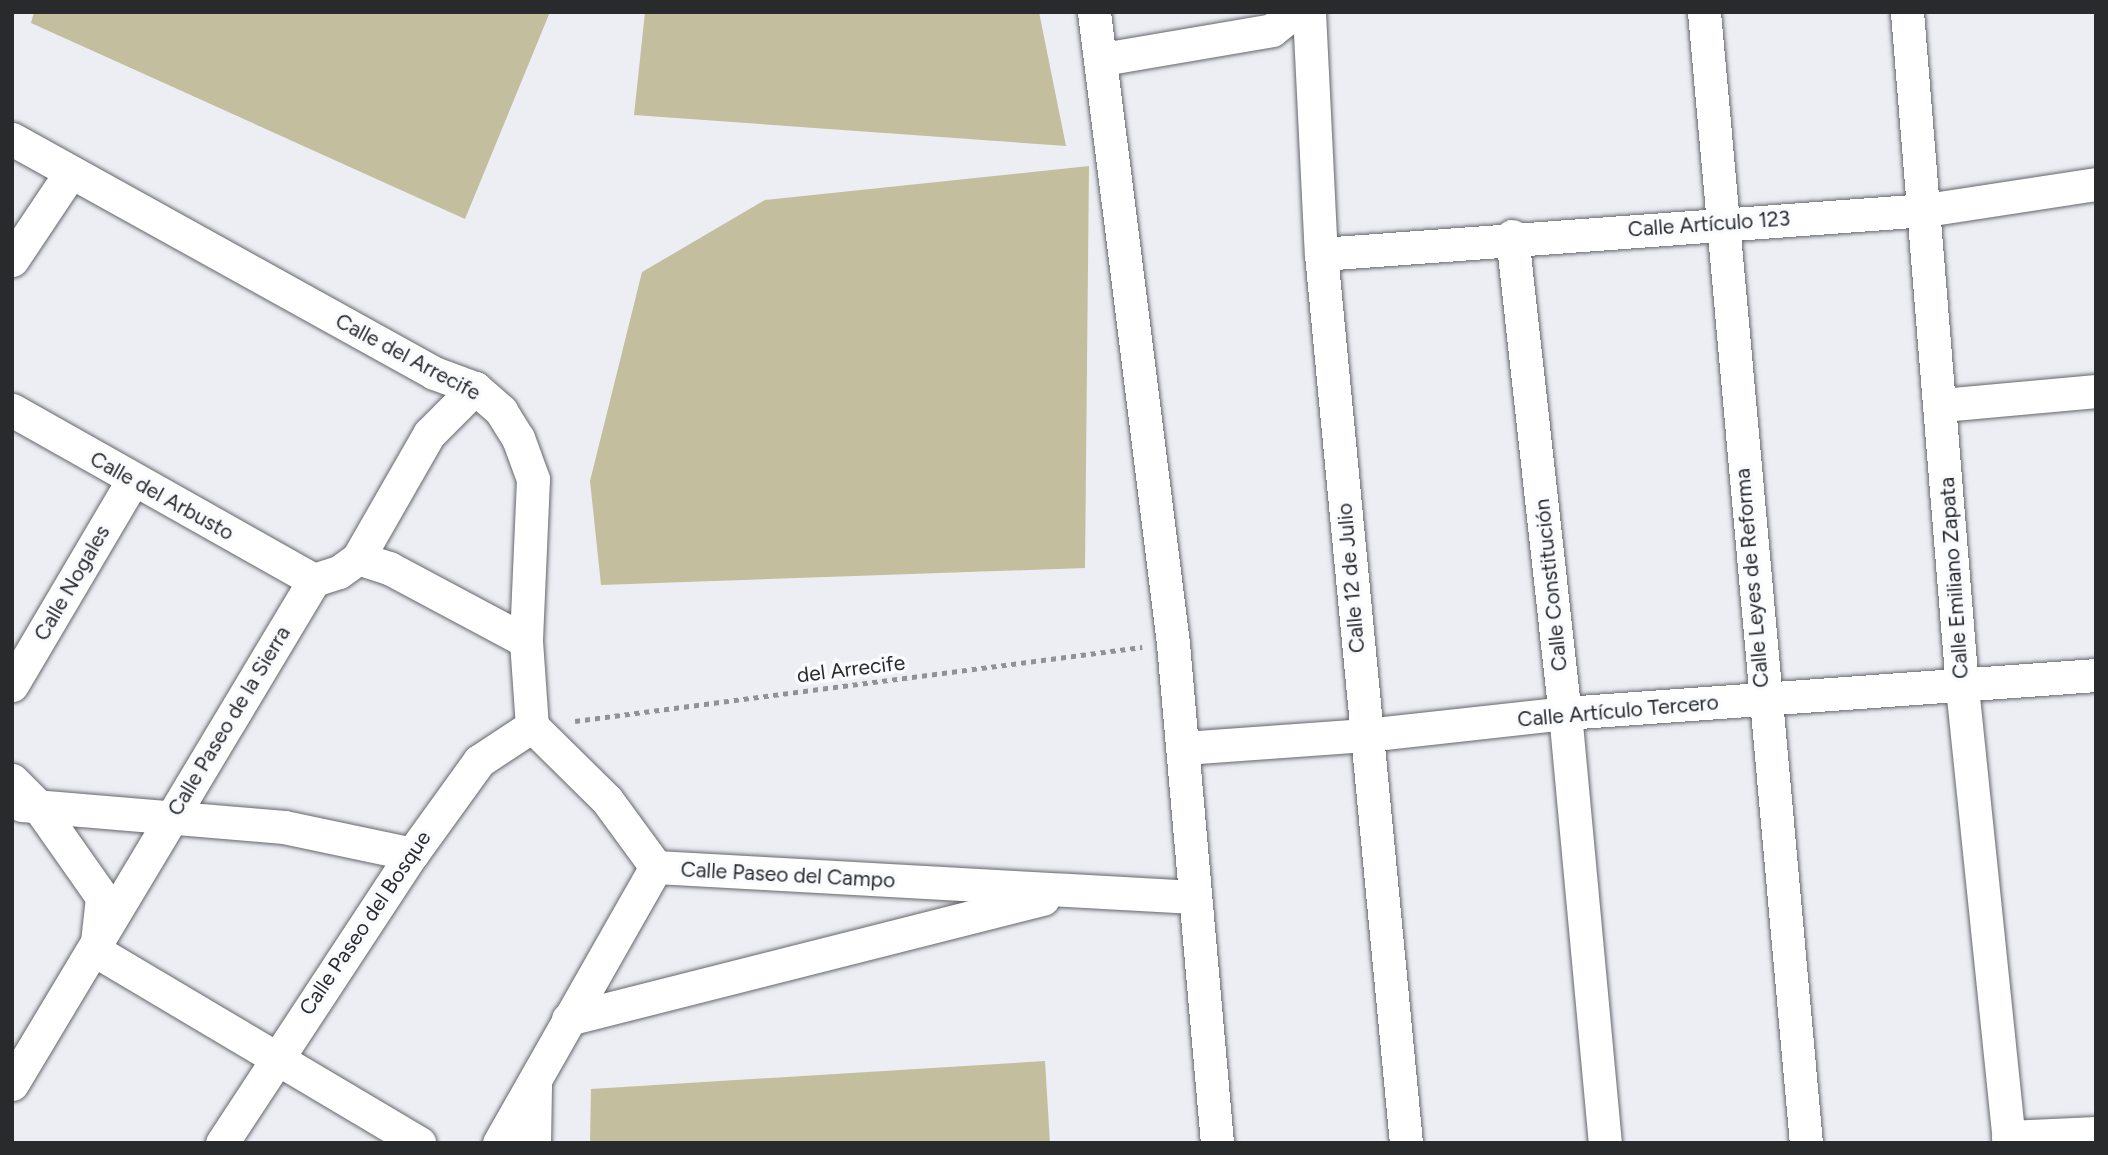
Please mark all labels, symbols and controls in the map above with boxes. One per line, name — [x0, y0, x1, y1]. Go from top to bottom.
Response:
street label: Calle Artículo 123 — [1627, 206, 1791, 242]
street label: Calle del Arrecife — [331, 308, 485, 406]
street label: Calle del Arbusto — [86, 446, 238, 546]
street label: Calle Leyes de Reforma — [1730, 467, 1774, 689]
street label: Calle Emiliano Zapata — [1934, 476, 1974, 680]
street label: Calle Constitución — [1529, 498, 1573, 672]
street label: Calle 12 de Julio — [1332, 502, 1370, 654]
street label: Calle Nogales — [29, 521, 115, 645]
street label: Calle Paseo de la Sierra — [162, 622, 296, 820]
street label: del Arrecife — [795, 650, 907, 688]
street label: Calle Artículo Tercero — [1516, 690, 1720, 732]
street label: Calle Paseo del Bosque — [294, 826, 436, 1020]
street label: Calle Paseo del Campo — [680, 857, 896, 893]

